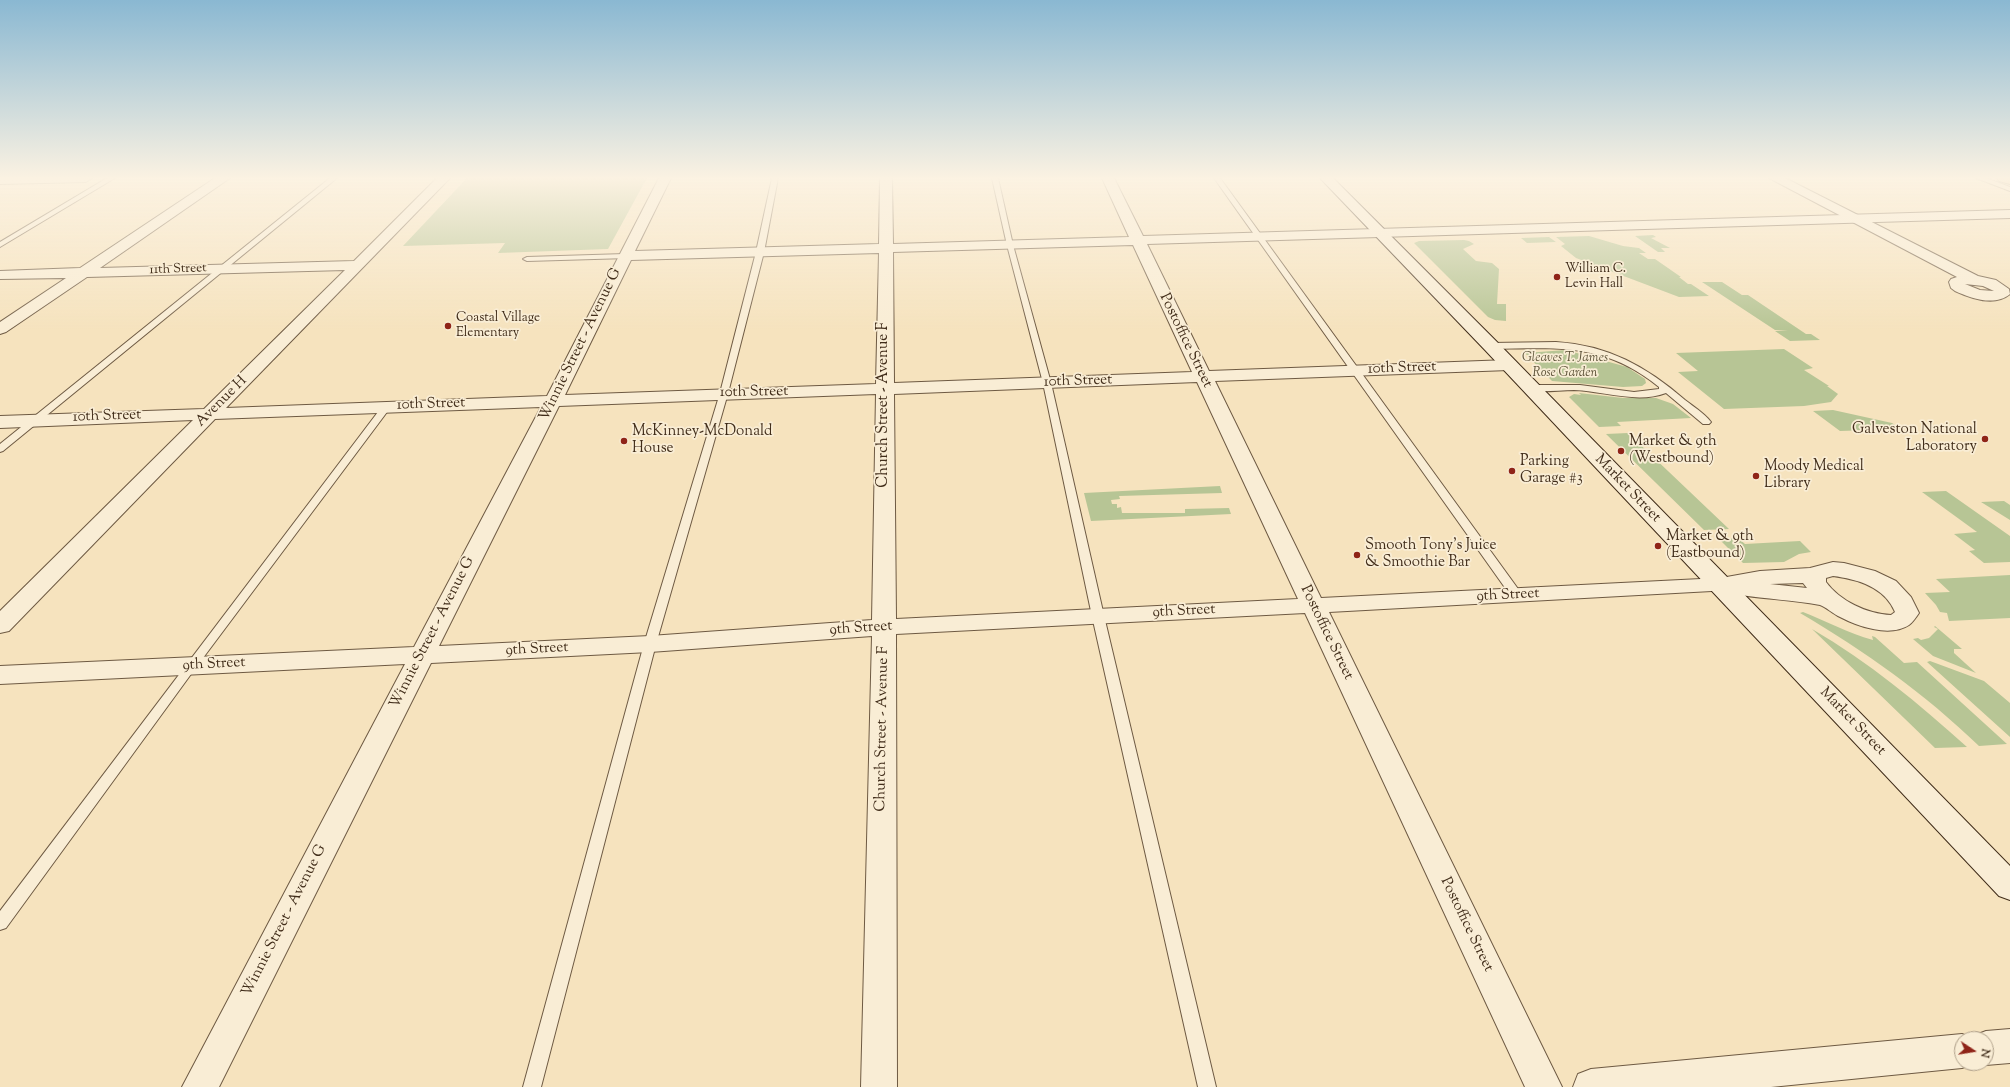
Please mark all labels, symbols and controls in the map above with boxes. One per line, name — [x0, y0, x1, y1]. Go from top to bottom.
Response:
street label: 11th Street — [149, 261, 207, 279]
place label: William C. Levin Hall — [1565, 262, 1626, 293]
street label: Winnie Street - Avenue G — [536, 266, 626, 424]
marker: William C. Levin Hall — [1552, 272, 1562, 282]
street label: Postoffice Street — [1154, 291, 1216, 391]
place label: Coastal Village Elementary — [456, 311, 540, 342]
marker: Coastal Village Elementary — [443, 321, 453, 331]
street label: Church Street - Avenue F — [875, 322, 893, 488]
park label: Gleaves T. James Rose Garden — [1522, 351, 1608, 382]
street label: 10th Street — [1367, 359, 1437, 379]
street label: 10th Street — [1043, 372, 1113, 392]
street label: Avenue H — [193, 373, 251, 431]
street label: 10th Street — [720, 383, 788, 403]
street label: 10th Street — [396, 395, 466, 415]
street label: 10th Street — [72, 407, 142, 427]
place label: Galveston National Laboratory — [1852, 421, 1977, 456]
place label: McKinney-McDonald House — [632, 423, 773, 458]
place label: Market & 9th (Westbound) — [1629, 433, 1717, 468]
marker: Galveston National Laboratory — [1980, 434, 1990, 444]
marker: McKinney-McDonald House — [619, 436, 629, 446]
marker: Market & 9th (Westbound) — [1616, 446, 1626, 456]
street label: Market Street — [1590, 451, 1664, 527]
place label: Parking Garage #3 — [1520, 453, 1583, 488]
place label: Moody Medical Library — [1764, 458, 1864, 493]
marker: Parking Garage #3 — [1507, 466, 1517, 476]
marker: Moody Medical Library — [1751, 471, 1761, 481]
place label: Market & 9th (Eastbound) — [1666, 528, 1754, 563]
place label: Smooth Tony's Juice & Smoothie Bar — [1365, 537, 1497, 572]
marker: Market & 9th (Eastbound) — [1653, 541, 1663, 551]
marker: Smooth Tony's Juice & Smoothie Bar — [1352, 550, 1362, 560]
street label: Winnie Street - Avenue G — [387, 554, 479, 712]
street label: Postoffice Street — [1295, 583, 1357, 683]
street label: 9th Street — [1476, 585, 1540, 607]
street label: 9th Street — [1152, 601, 1216, 623]
street label: 9th Street — [829, 618, 893, 640]
street label: 9th Street — [505, 639, 569, 661]
street label: Church Street - Avenue F — [873, 646, 893, 812]
street label: 9th Street — [182, 654, 246, 676]
street label: Market Street — [1815, 684, 1889, 760]
street label: Winnie Street - Avenue G — [239, 842, 331, 1000]
street label: Postoffice Street — [1435, 875, 1497, 975]
north arrow — [1954, 1031, 1994, 1071]
text: N — [1976, 1047, 1993, 1059]

